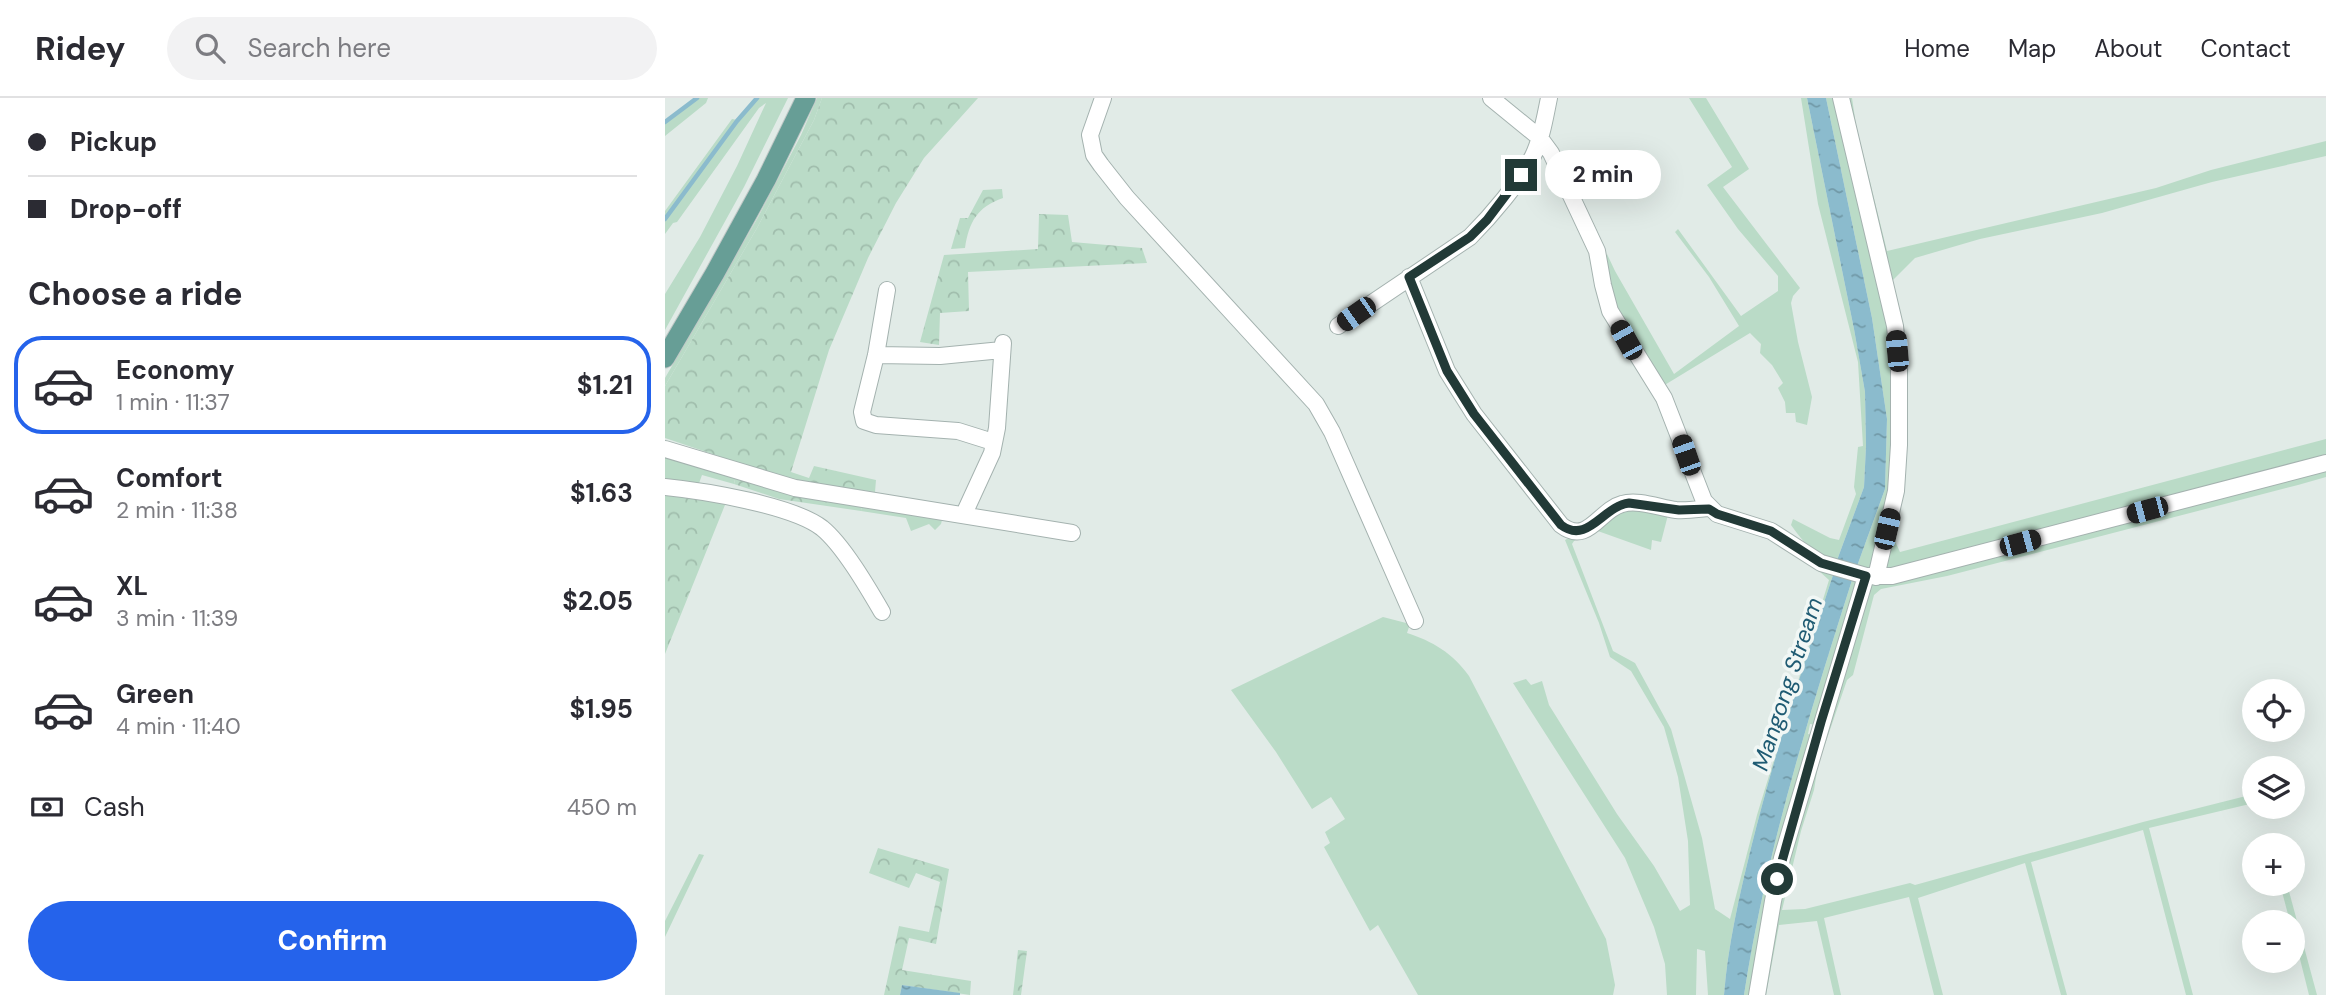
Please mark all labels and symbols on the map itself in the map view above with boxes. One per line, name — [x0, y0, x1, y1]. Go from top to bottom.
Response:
callout: 2 min — [1545, 150, 1661, 200]
route end — [1505, 159, 1537, 191]
car — [1333, 293, 1380, 335]
car — [1607, 317, 1646, 363]
car — [1885, 329, 1910, 373]
car — [1670, 432, 1703, 478]
car — [2124, 494, 2171, 526]
car — [1873, 506, 1902, 552]
car — [1997, 527, 2044, 559]
water label: Mangong Stream — [1745, 594, 1829, 774]
route start — [1761, 863, 1793, 895]

